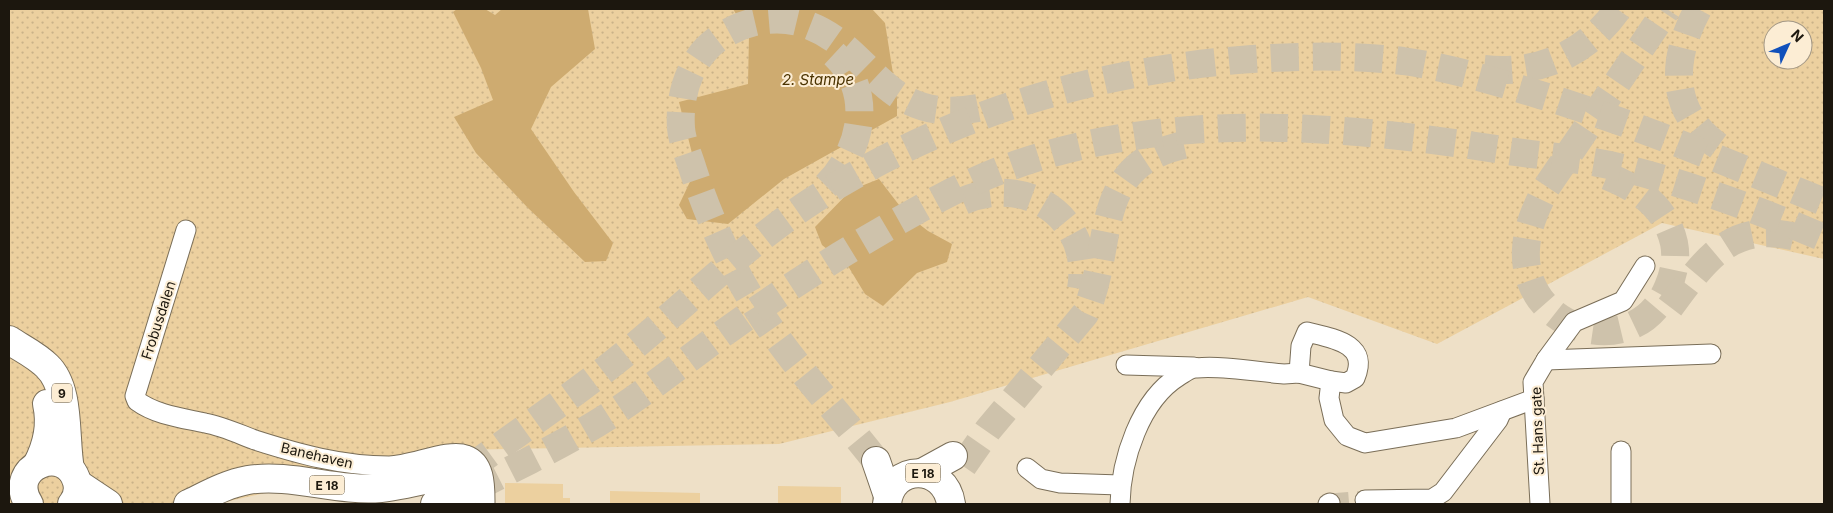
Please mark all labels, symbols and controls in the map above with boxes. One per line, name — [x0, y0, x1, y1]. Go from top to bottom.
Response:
north arrow — [1763, 20, 1813, 70]
text: N — [1788, 26, 1808, 45]
water label: 2. Stampe — [782, 70, 854, 89]
street label: Frobusdalen — [137, 278, 179, 362]
road number: 9 — [52, 383, 72, 402]
street label: St. Hans gate — [1527, 387, 1547, 475]
street label: Banehaven — [279, 438, 355, 472]
road number: E 18 — [906, 463, 940, 482]
road number: E 18 — [310, 476, 344, 494]

